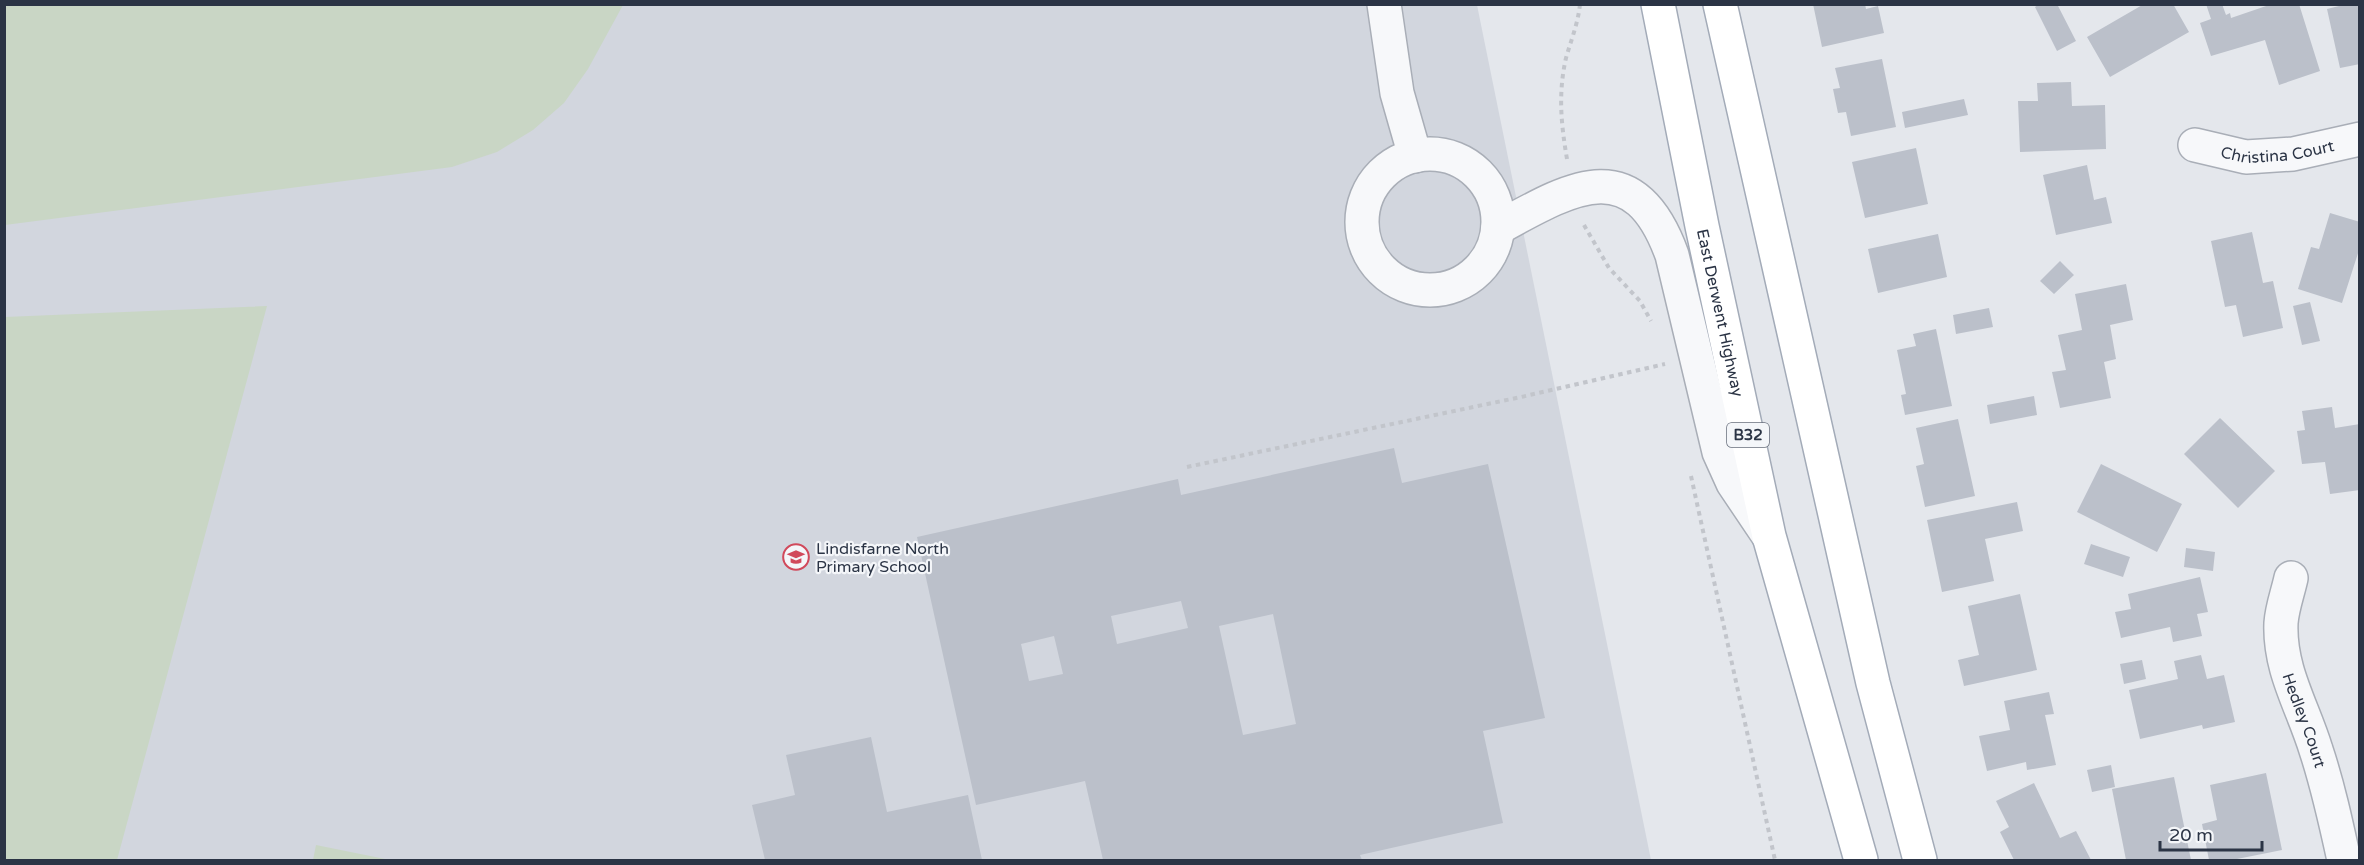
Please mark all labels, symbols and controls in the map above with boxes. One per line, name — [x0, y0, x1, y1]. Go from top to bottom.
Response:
street label: Christina Court — [2219, 136, 2336, 168]
street label: East Derwent Highway — [1692, 227, 1748, 399]
road number: B32 — [1727, 423, 1769, 447]
place label: Lindisfarne North Primary School — [816, 539, 949, 577]
school or university icon: Lindisfarne North Primary School — [781, 542, 811, 572]
street label: Hedley Court — [2278, 671, 2330, 770]
scale bar — [2160, 814, 2262, 852]
text: 20 m — [2169, 824, 2213, 846]

